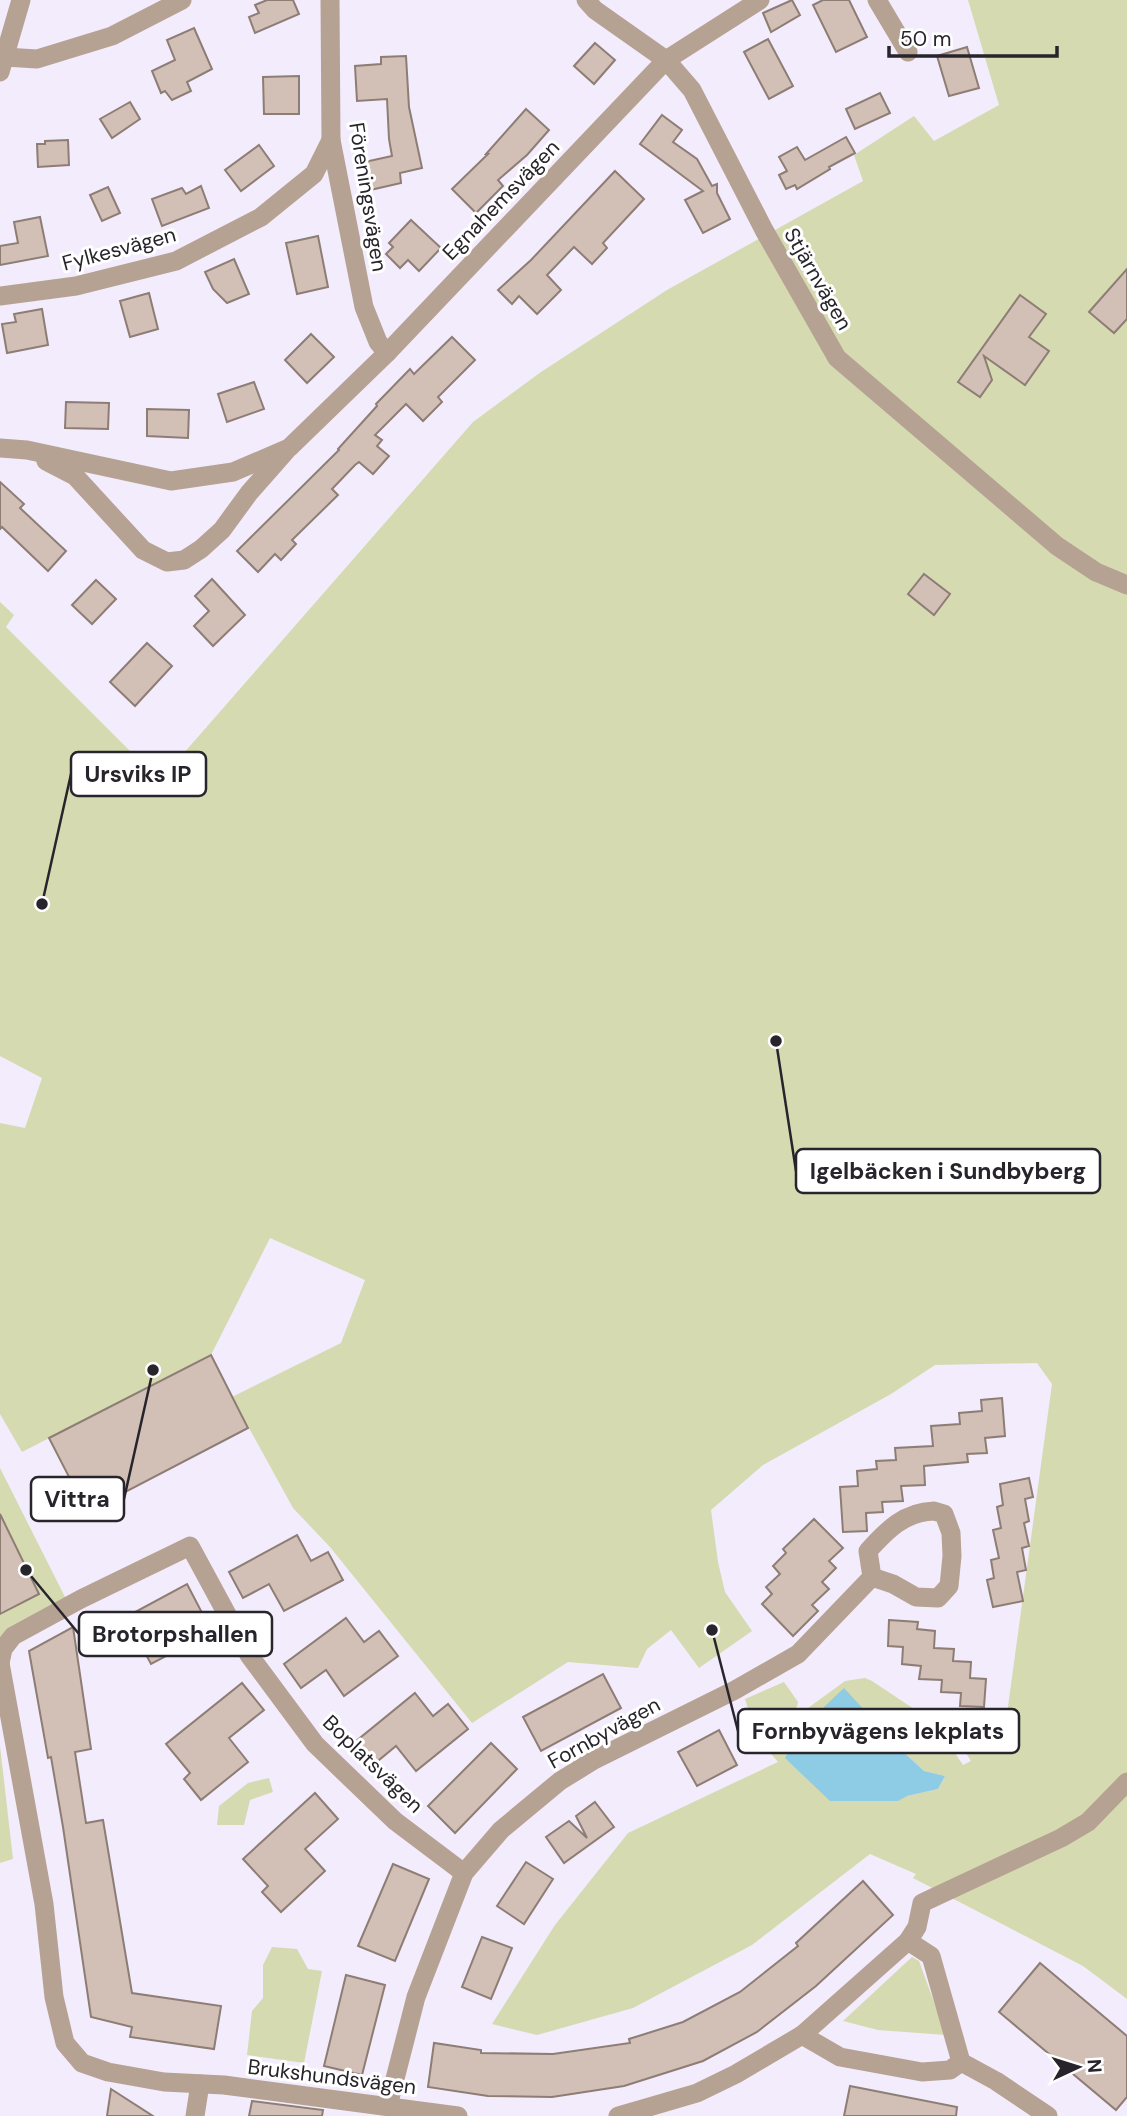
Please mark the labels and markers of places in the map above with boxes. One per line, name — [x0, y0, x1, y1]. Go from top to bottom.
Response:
callout: Ursviks IP — [71, 752, 206, 796]
callout: Igelbäcken i Sundbyberg — [796, 1149, 1100, 1193]
callout: Vittra — [31, 1477, 124, 1521]
callout: Brotorpshallen — [79, 1612, 272, 1656]
callout: Fornbyvägens lekplats — [738, 1709, 1019, 1753]

